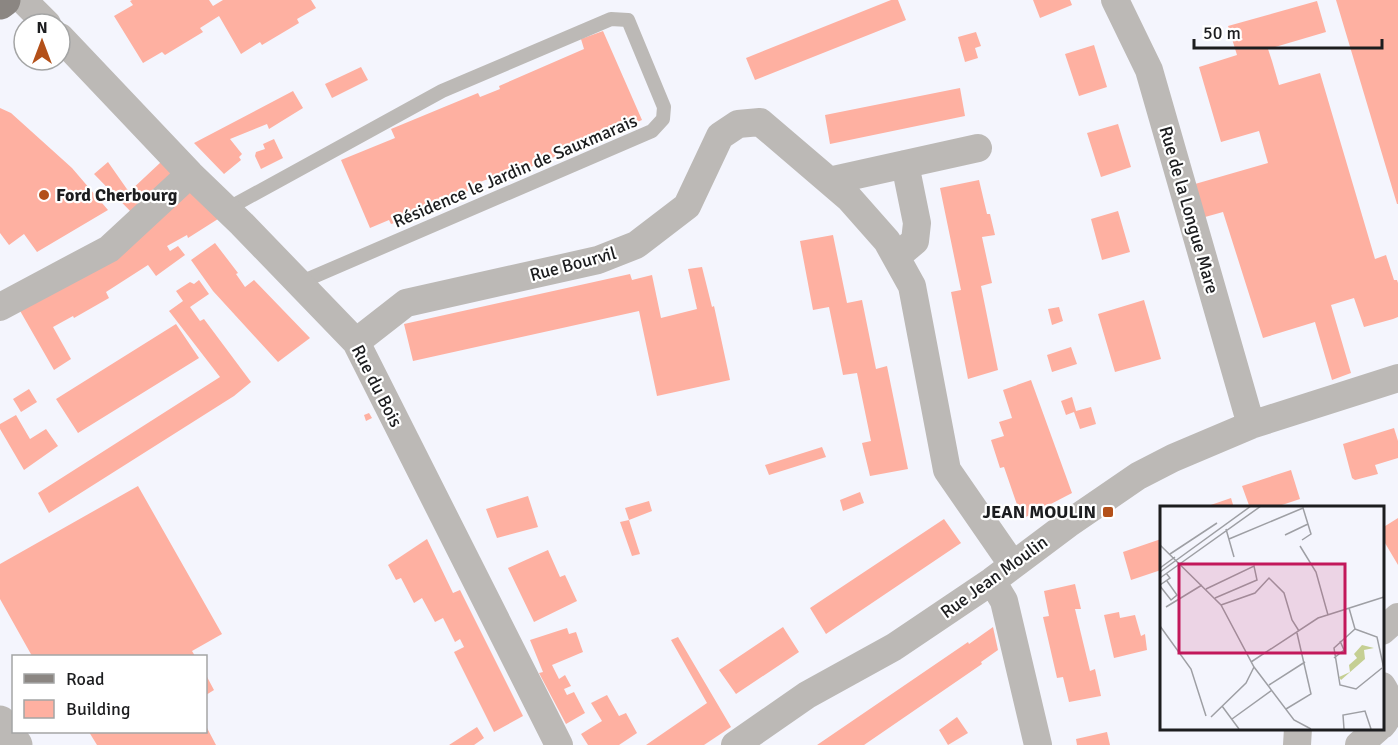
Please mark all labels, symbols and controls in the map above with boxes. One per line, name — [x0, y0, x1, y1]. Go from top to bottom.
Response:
north arrow — [12, 12, 72, 72]
scale bar — [1194, 12, 1382, 50]
text: N — [36, 18, 48, 38]
text: 50 m — [1203, 22, 1241, 44]
street label: Résidence le Jardin de Sauxmarais — [390, 109, 641, 233]
street label: Rue de la Longue Mare — [1155, 124, 1223, 296]
place label: Ford Cherbourg — [56, 184, 178, 206]
marker: Ford Cherbourg — [37, 188, 51, 202]
street label: Rue Bourvil — [527, 242, 619, 286]
street label: Rue du Bois — [347, 341, 407, 431]
place label: JEAN MOULIN — [983, 501, 1096, 523]
marker: JEAN MOULIN — [1101, 505, 1115, 519]
inset map — [1160, 506, 1383, 730]
street label: Rue Jean Moulin — [936, 531, 1052, 623]
legend — [12, 655, 207, 733]
text: Road — [66, 668, 105, 690]
text: Building — [66, 698, 130, 720]

